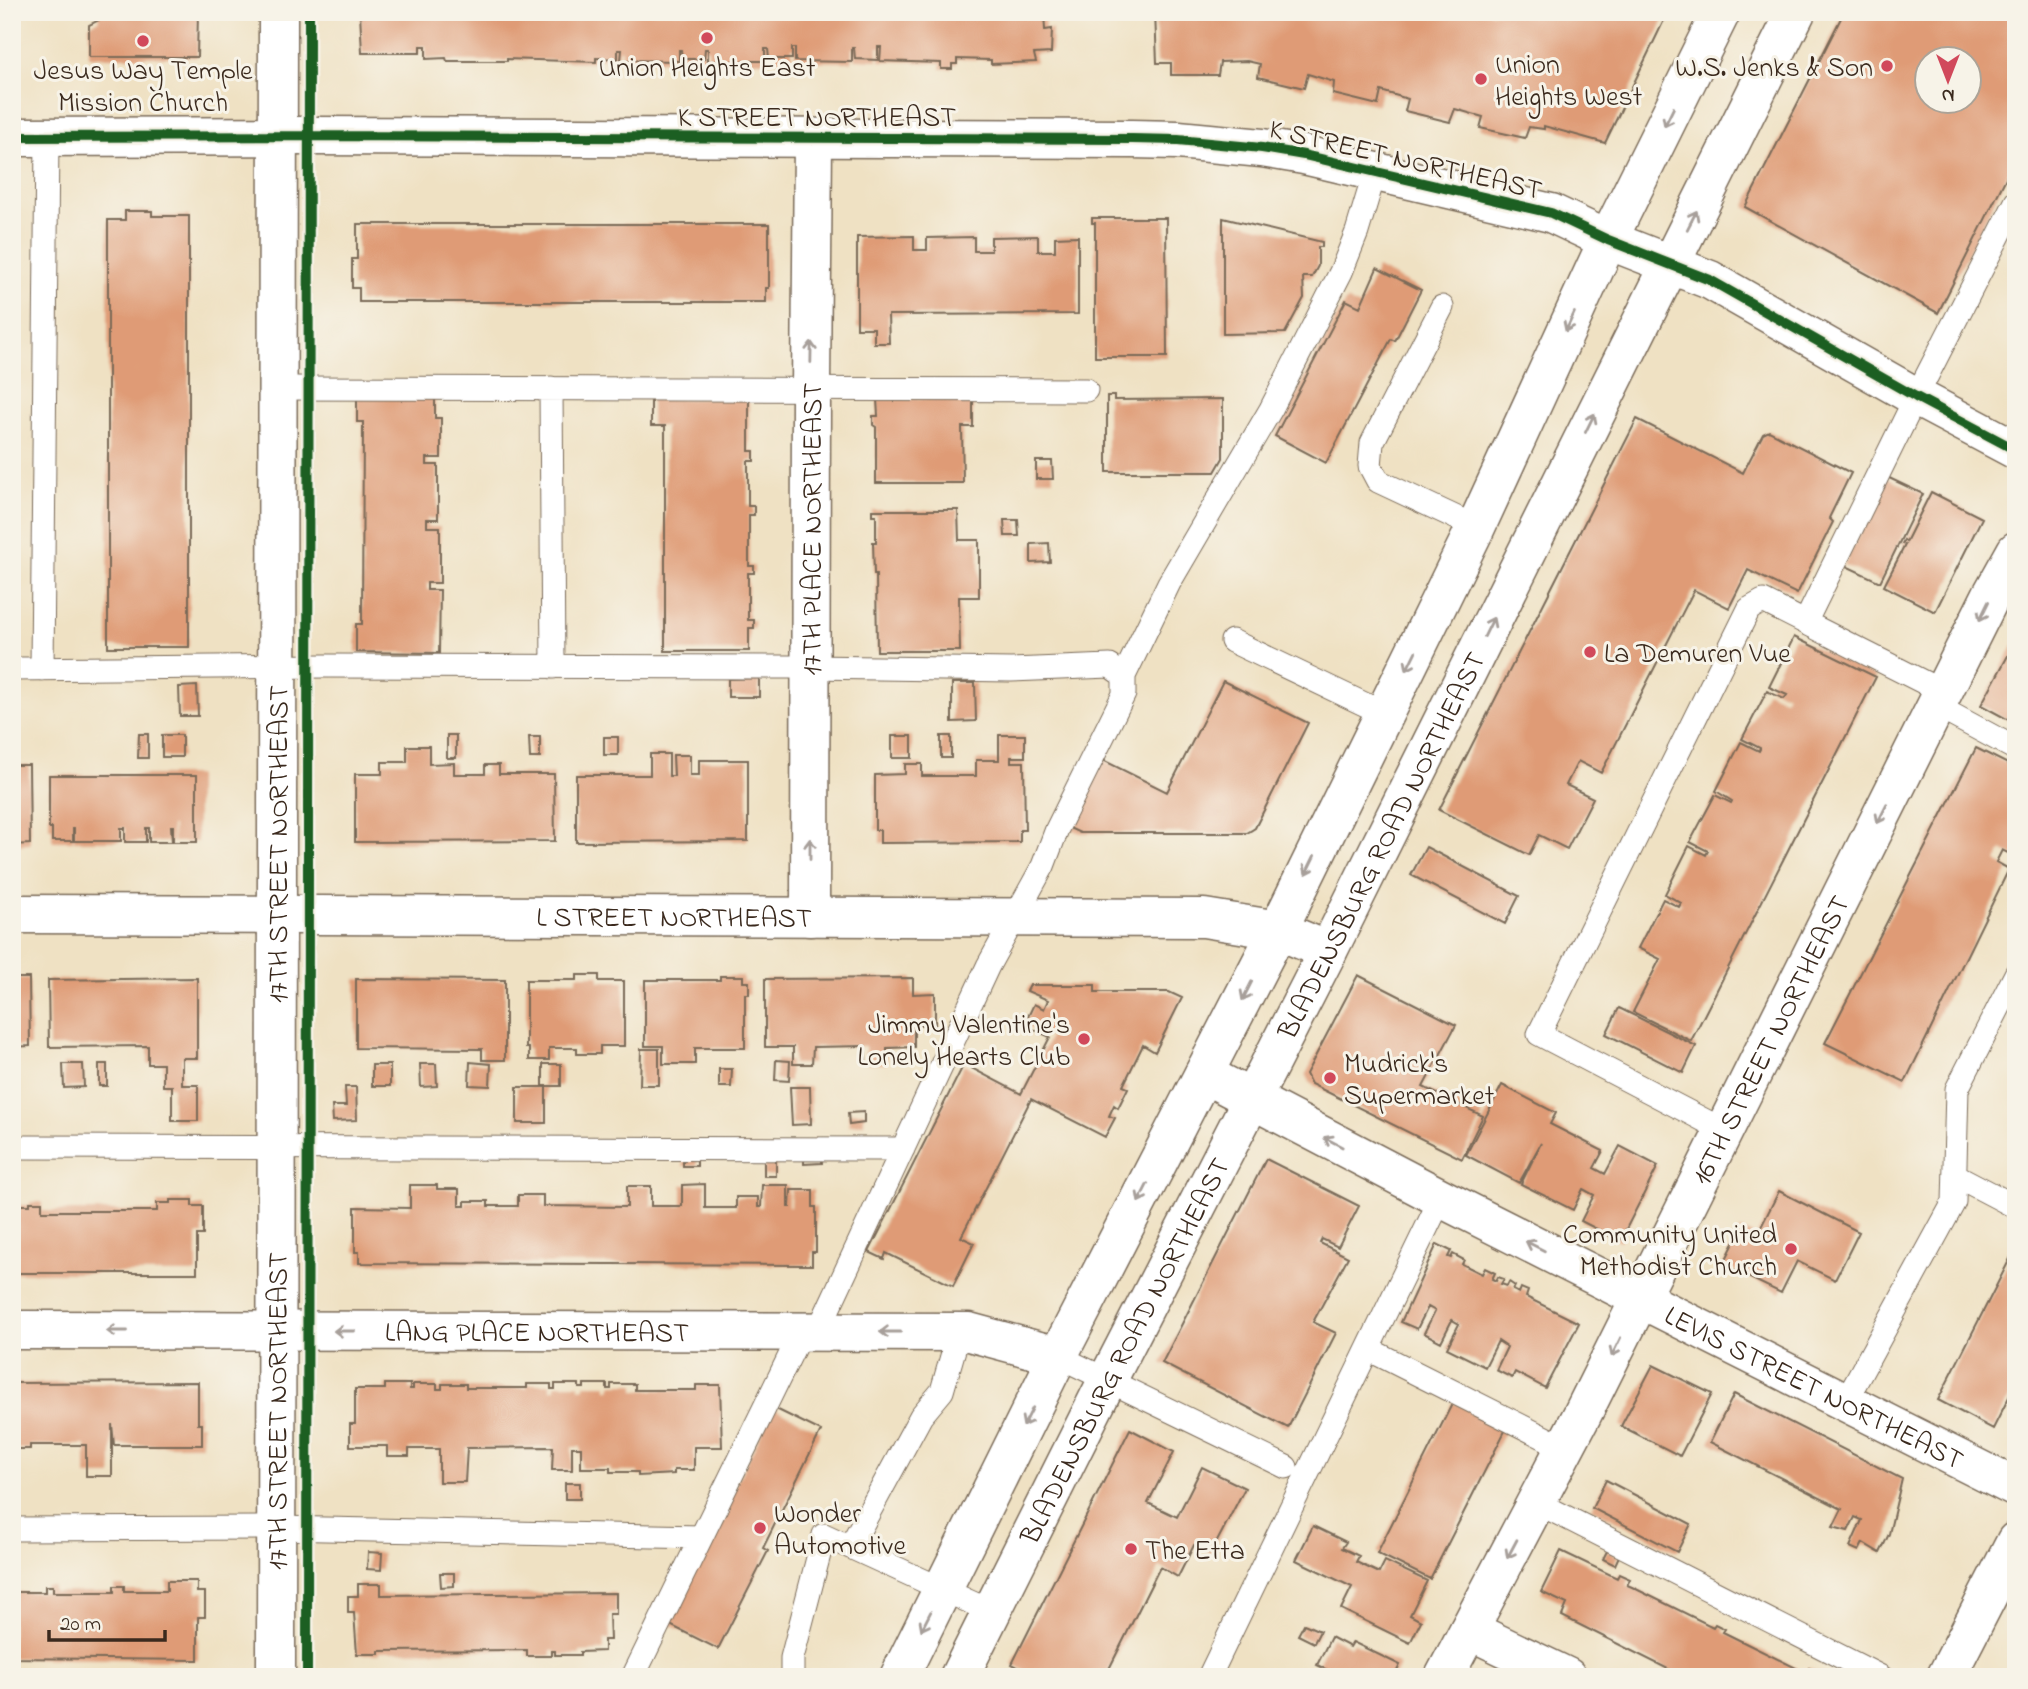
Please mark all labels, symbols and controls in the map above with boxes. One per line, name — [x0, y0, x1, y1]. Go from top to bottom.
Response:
marker: Union Heights East — [699, 30, 715, 46]
marker: Jesus Way Temple Mission Church — [135, 33, 151, 49]
place label: Union Heights West — [1495, 46, 1642, 119]
north arrow — [1912, 46, 1982, 116]
place label: Union Heights East — [599, 49, 815, 90]
place label: W.S. Jenks & Son — [1675, 49, 1873, 90]
place label: Jesus Way Temple Mission Church — [34, 52, 253, 125]
marker: W.S. Jenks & Son — [1879, 58, 1895, 74]
marker: Union Heights West — [1473, 71, 1489, 87]
text: N — [1941, 81, 1954, 108]
street label: K STREET NORTHEAST — [678, 99, 956, 140]
one-way arrow — [1661, 106, 1675, 127]
street label: K STREET NORTHEAST — [1265, 110, 1546, 213]
one-way arrow — [1685, 210, 1699, 231]
one-way arrow — [1563, 311, 1576, 332]
one-way arrow — [804, 340, 818, 363]
street label: 17TH PLACE NORTHEAST — [793, 382, 835, 676]
one-way arrow — [1584, 413, 1598, 434]
one-way arrow — [1976, 600, 1990, 621]
one-way arrow — [1483, 617, 1497, 638]
place label: La Demuren Vue — [1604, 635, 1791, 676]
marker: La Demuren Vue — [1582, 644, 1598, 660]
street label: BLADENSBURG ROAD NORTHEAST — [1269, 646, 1498, 1048]
one-way arrow — [1403, 650, 1417, 671]
street label: 17TH STREET NORTHEAST — [260, 685, 301, 1003]
one-way arrow — [1875, 803, 1889, 824]
one-way arrow — [803, 837, 817, 860]
one-way arrow — [1303, 854, 1317, 875]
street label: 16TH STREET NORTHEAST — [1683, 889, 1862, 1193]
street label: L STREET NORTHEAST — [536, 899, 812, 941]
one-way arrow — [1240, 980, 1253, 1001]
place label: Jimmy Valentine's Lonely Hearts Club — [857, 1006, 1070, 1079]
marker: Jimmy Valentine's Lonely Hearts Club — [1076, 1031, 1092, 1047]
place label: Mudrick's Supermarket — [1344, 1045, 1494, 1118]
marker: Mudrick's Supermarket — [1322, 1070, 1338, 1086]
one-way arrow — [1323, 1135, 1344, 1148]
street label: BLADENSBURG ROAD NORTHEAST — [1011, 1151, 1242, 1553]
one-way arrow — [1135, 1182, 1149, 1203]
place label: Community United Methodist Church — [1563, 1216, 1777, 1289]
one-way arrow — [1526, 1238, 1546, 1252]
marker: Community United Methodist Church — [1783, 1241, 1799, 1257]
street label: 17TH STREET NORTHEAST — [259, 1252, 301, 1570]
street label: LEVIS STREET NORTHEAST — [1656, 1297, 1970, 1482]
street label: LANG PLACE NORTHEAST — [385, 1314, 689, 1355]
one-way arrow — [106, 1324, 129, 1338]
one-way arrow — [333, 1324, 356, 1338]
one-way arrow — [879, 1325, 902, 1338]
one-way arrow — [1609, 1336, 1622, 1357]
one-way arrow — [1021, 1406, 1034, 1427]
place label: Wonder Automotive — [774, 1495, 907, 1568]
marker: Wonder Automotive — [752, 1520, 768, 1536]
place label: The Etta — [1145, 1532, 1245, 1573]
one-way arrow — [1505, 1538, 1518, 1559]
marker: The Etta — [1123, 1541, 1139, 1557]
scale bar — [49, 1598, 164, 1642]
text: 20 m — [60, 1610, 101, 1640]
one-way arrow — [919, 1610, 933, 1631]

